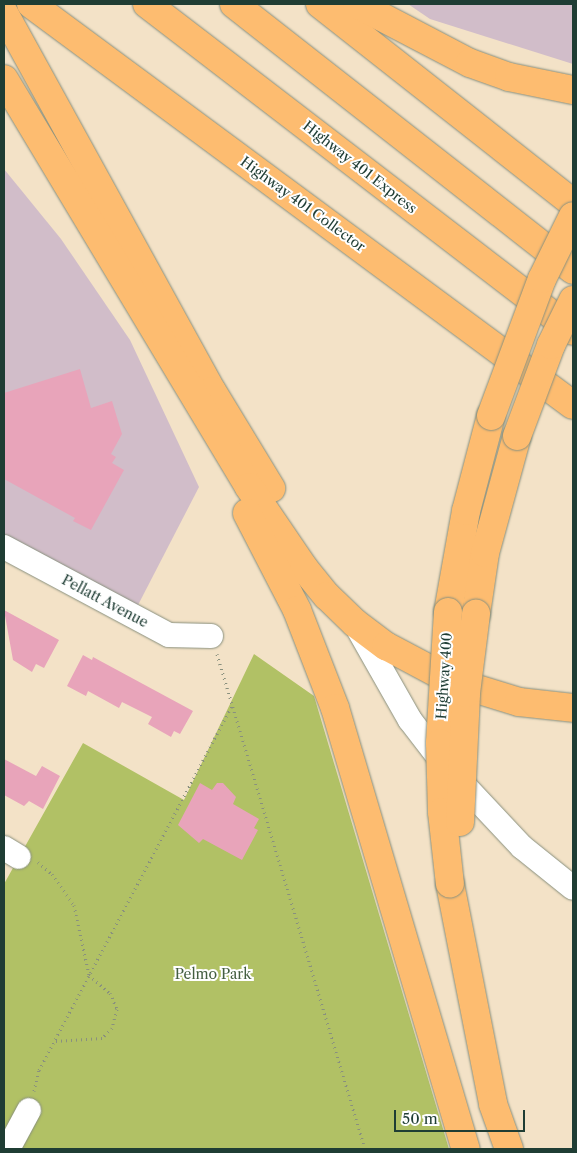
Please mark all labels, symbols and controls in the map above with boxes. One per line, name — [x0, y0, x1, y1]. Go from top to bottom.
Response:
street label: Highway 401 Express — [299, 117, 421, 217]
street label: Highway 401 Collector — [237, 153, 369, 255]
street label: Pellatt Avenue — [59, 571, 151, 631]
street label: Highway 400 — [433, 632, 455, 720]
park label: Pelmo Park — [175, 966, 251, 982]
scale bar — [397, 1100, 528, 1132]
text: 50 m — [402, 1109, 438, 1128]

